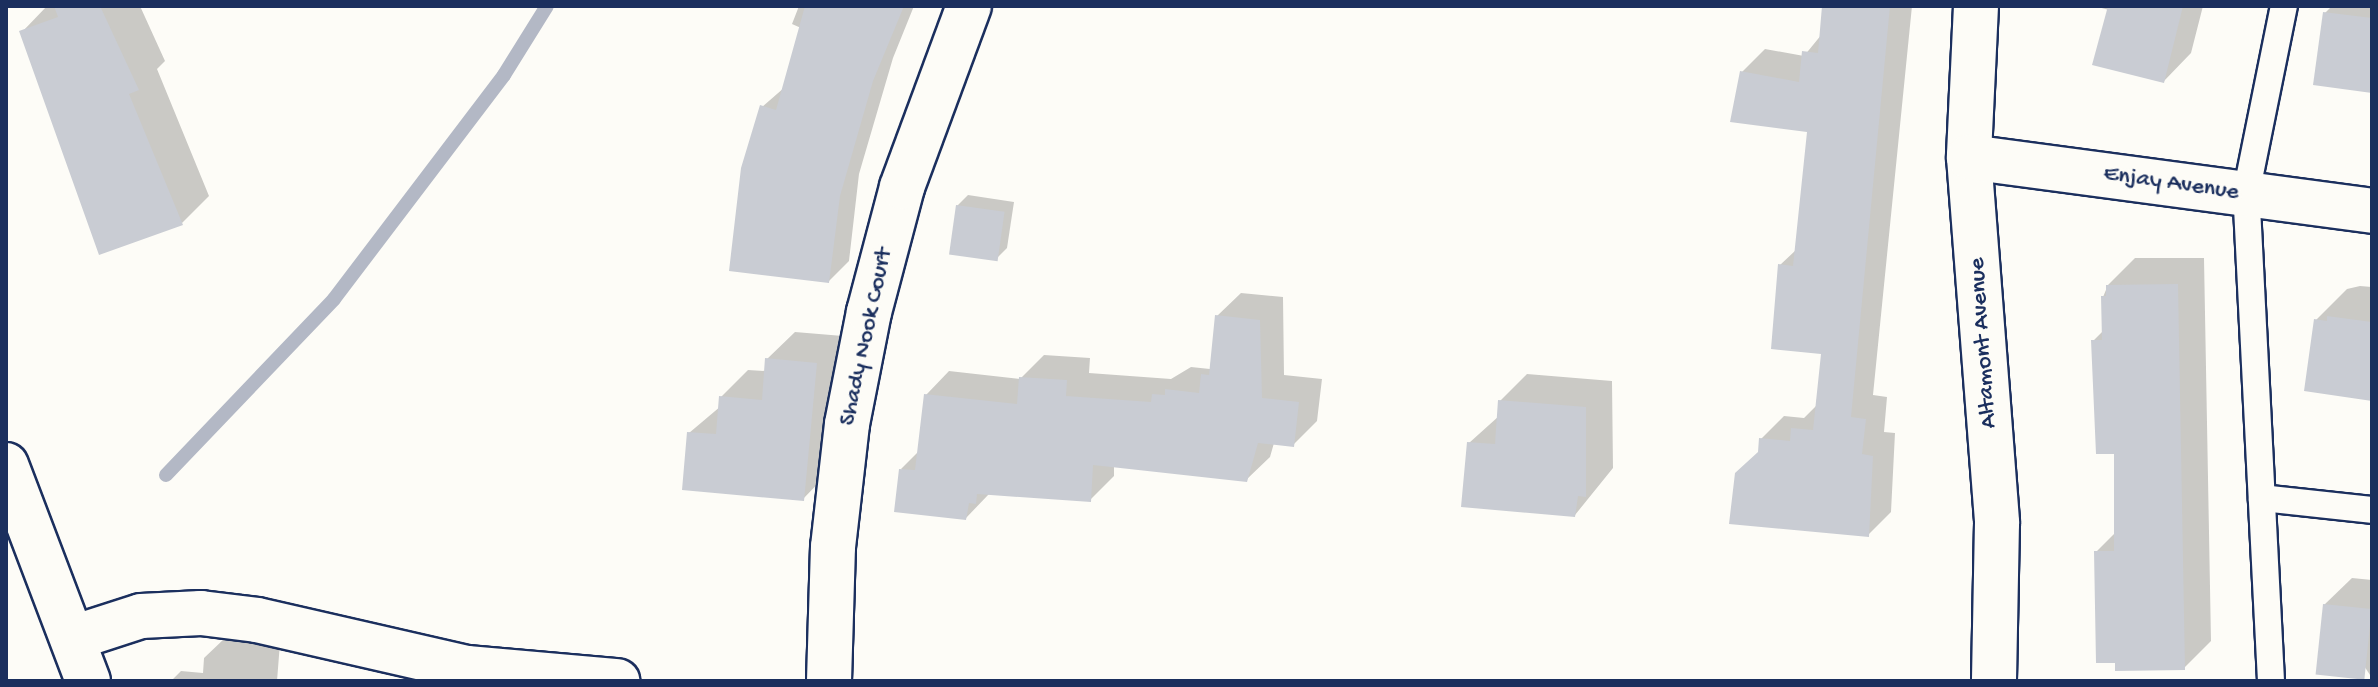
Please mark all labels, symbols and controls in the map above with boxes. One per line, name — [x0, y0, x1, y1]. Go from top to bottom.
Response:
street label: Enjay Avenue — [2101, 160, 2241, 208]
street label: Shady Nook Court — [834, 246, 900, 428]
street label: Altamont Avenue — [1964, 257, 2004, 429]

